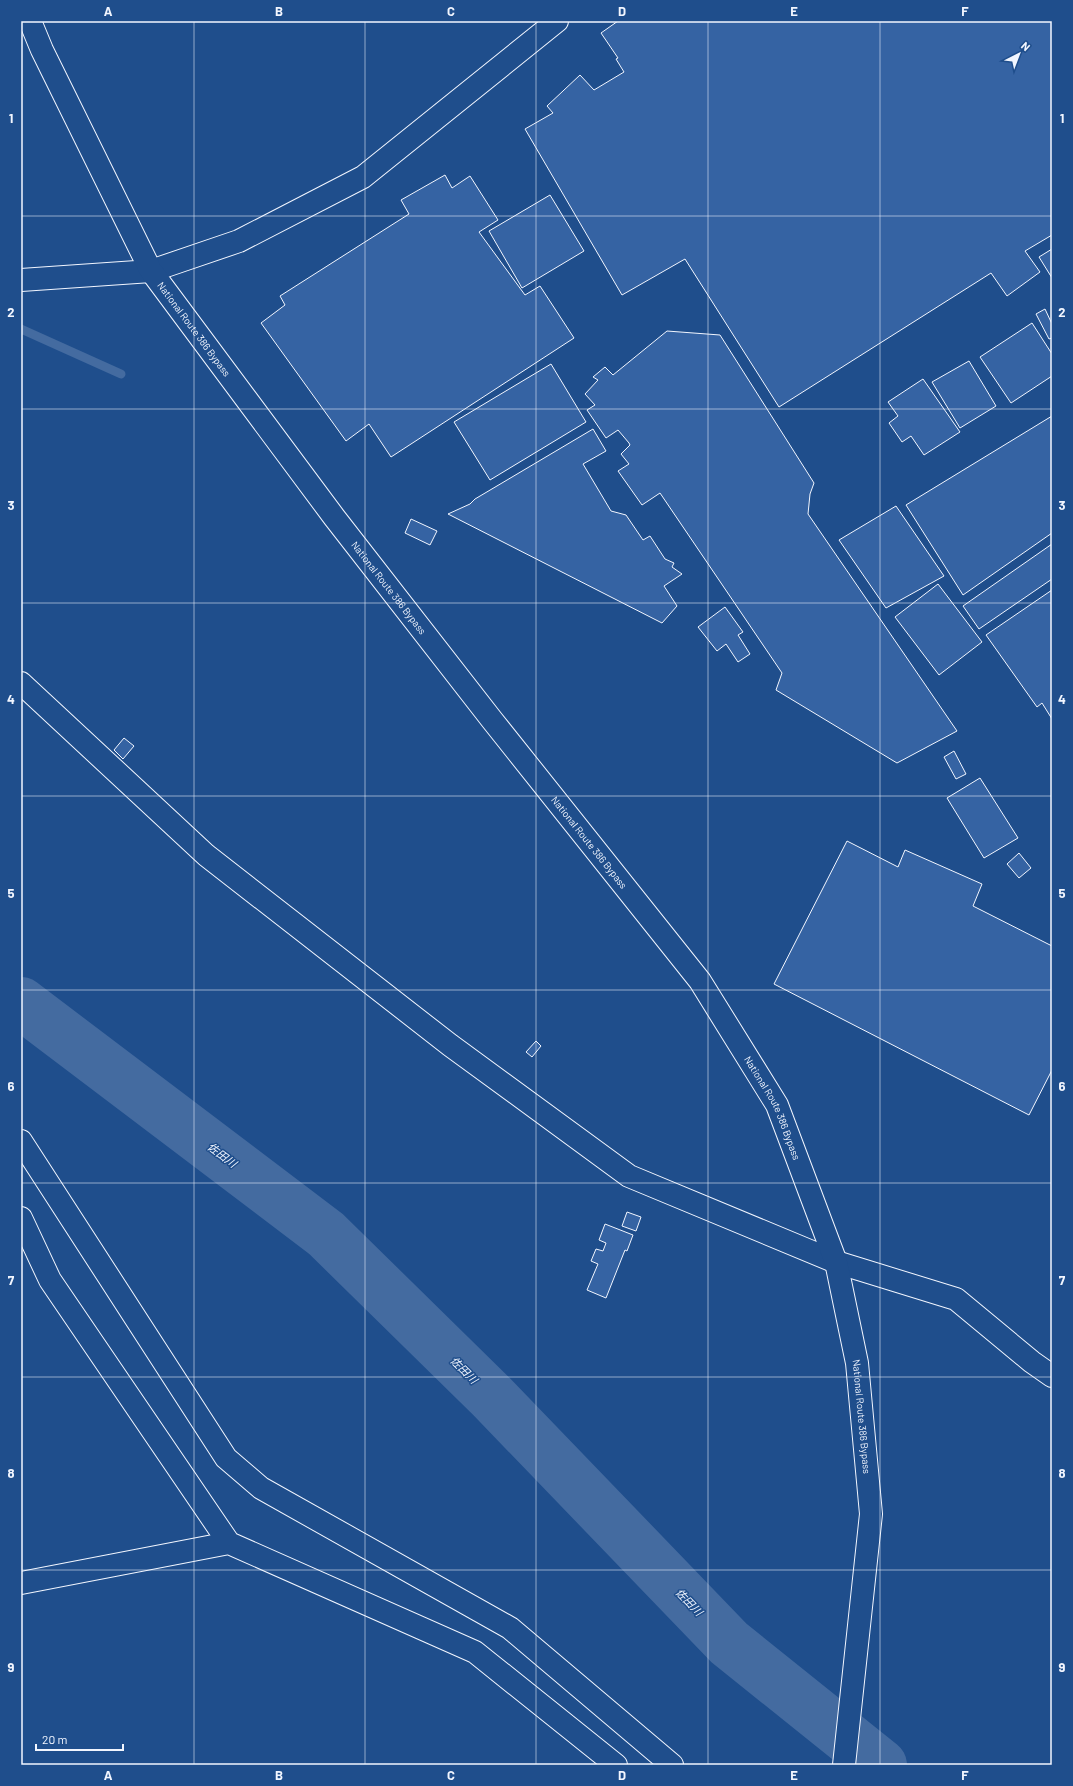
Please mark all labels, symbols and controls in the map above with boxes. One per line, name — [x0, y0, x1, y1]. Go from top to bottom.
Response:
text: A — [104, 3, 113, 19]
text: B — [275, 3, 283, 19]
text: C — [447, 3, 455, 19]
text: D — [618, 3, 626, 19]
text: E — [790, 3, 798, 19]
text: F — [961, 3, 969, 19]
north arrow — [999, 34, 1039, 74]
text: N — [1019, 39, 1033, 53]
text: 1 — [9, 110, 13, 126]
text: 1 — [1060, 110, 1064, 126]
street label: National Route 386 Bypass — [155, 279, 233, 379]
text: 2 — [7, 304, 15, 320]
text: 2 — [1058, 304, 1066, 320]
text: 3 — [7, 497, 15, 513]
text: 3 — [1058, 497, 1066, 513]
street label: National Route 386 Bypass — [349, 539, 429, 637]
text: 4 — [7, 691, 15, 707]
text: 4 — [1058, 691, 1066, 707]
street label: National Route 386 Bypass — [549, 794, 630, 891]
text: 5 — [7, 885, 15, 901]
text: 5 — [1058, 885, 1066, 901]
street label: National Route 386 Bypass — [742, 1054, 803, 1162]
text: 6 — [8, 1078, 15, 1094]
text: 6 — [1059, 1078, 1066, 1094]
water label: 佐田川 — [205, 1139, 240, 1170]
text: 7 — [8, 1272, 15, 1288]
text: 7 — [1059, 1272, 1066, 1288]
water label: 佐田川 — [448, 1353, 481, 1387]
street label: National Route 386 Bypass — [850, 1358, 873, 1474]
text: 8 — [7, 1465, 15, 1481]
text: 8 — [1058, 1465, 1066, 1481]
water label: 佐田川 — [673, 1585, 706, 1619]
text: 9 — [8, 1659, 15, 1675]
text: 9 — [1059, 1659, 1066, 1675]
scale bar — [36, 1726, 123, 1752]
text: 20 m — [42, 1732, 68, 1746]
text: A — [104, 1767, 113, 1783]
text: B — [275, 1767, 283, 1783]
text: C — [447, 1767, 455, 1783]
text: D — [618, 1767, 626, 1783]
text: E — [790, 1767, 798, 1783]
text: F — [961, 1767, 969, 1783]

